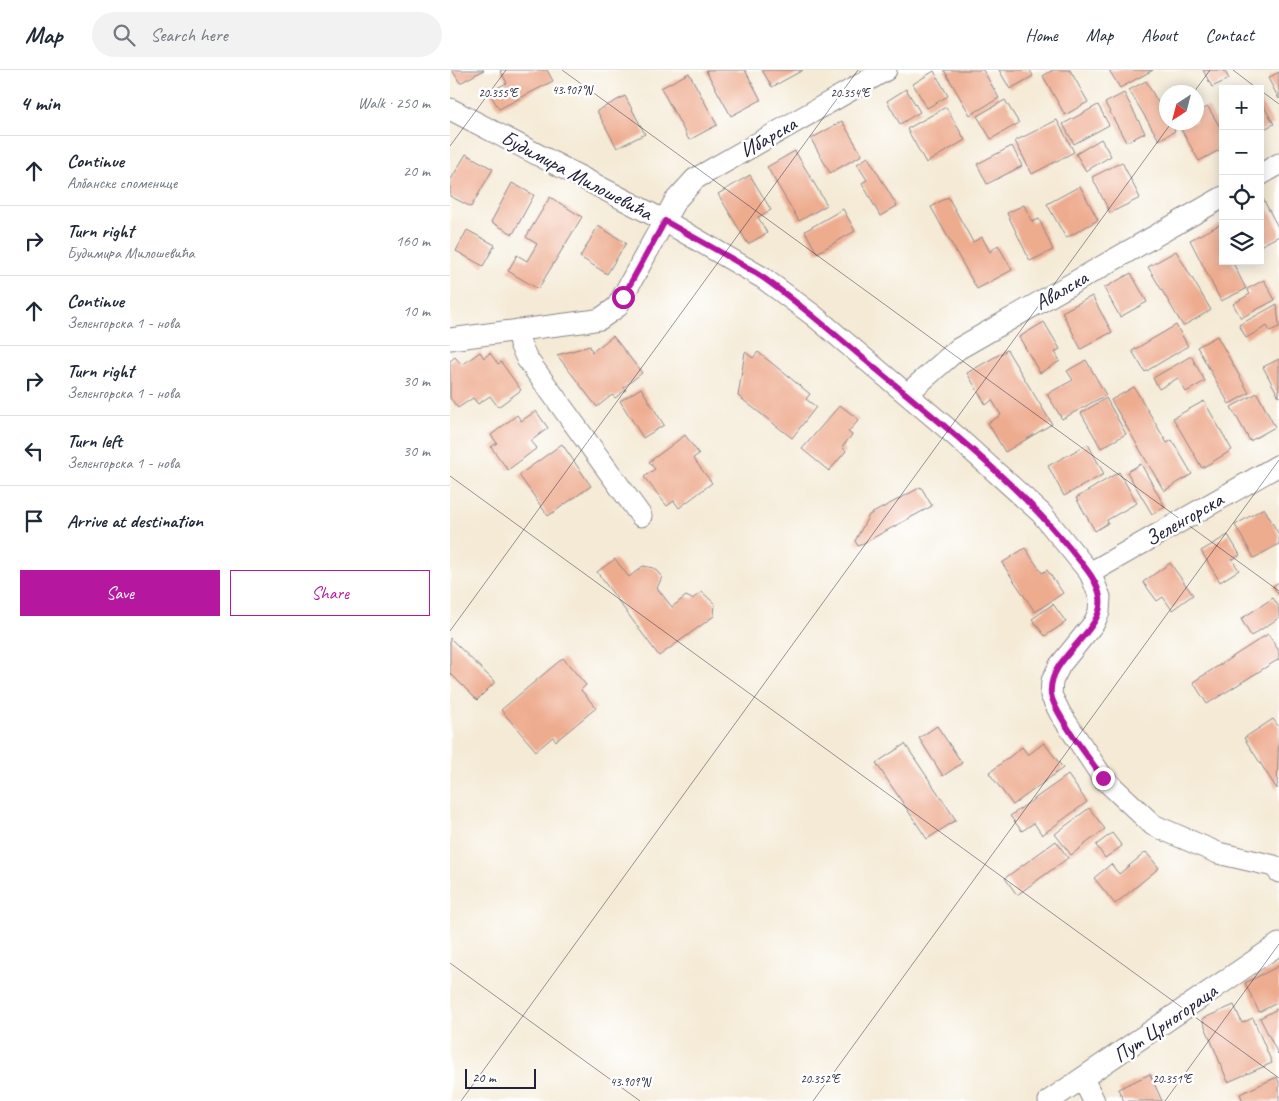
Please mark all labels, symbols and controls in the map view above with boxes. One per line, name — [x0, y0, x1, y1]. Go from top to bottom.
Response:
search box — [92, 12, 442, 57]
text: Map — [25, 20, 62, 50]
icon: search — [110, 21, 138, 49]
text: Search here — [150, 23, 228, 47]
text: Home — [1025, 24, 1058, 46]
text: Map — [1086, 24, 1113, 46]
text: About — [1141, 24, 1177, 46]
text: Contact — [1205, 24, 1254, 46]
text: 43.907°N — [552, 82, 594, 98]
text: 20.355°E — [478, 85, 519, 101]
text: 20.354°E — [830, 85, 871, 101]
north arrow — [1159, 85, 1204, 130]
map controls — [1219, 85, 1264, 265]
button: + — [1219, 85, 1264, 130]
text: 4 min — [20, 90, 60, 116]
text: Walk · 250 m — [358, 93, 430, 113]
street label: Ибарска — [735, 110, 802, 163]
street label: Будимира Милошевића — [497, 124, 659, 227]
button: − — [1219, 130, 1264, 175]
text: Continue — [67, 149, 124, 173]
icon: ahead — [20, 157, 48, 185]
text: 20 m — [403, 161, 430, 181]
text: Албанске споменице — [67, 173, 177, 193]
button: locate — [1219, 175, 1264, 220]
text: Turn right — [67, 219, 134, 243]
button: layers — [1219, 220, 1264, 265]
icon: right — [20, 227, 48, 255]
text: 160 m — [396, 231, 430, 251]
text: Будимира Милошевића — [67, 243, 195, 263]
street label: Авалска — [1030, 264, 1094, 315]
route start — [612, 286, 635, 309]
text: Continue — [67, 289, 124, 313]
icon: ahead — [20, 297, 48, 325]
text: 10 m — [403, 301, 430, 321]
text: Зеленгорска 1 - нова — [67, 313, 180, 333]
text: Turn right — [67, 359, 134, 383]
icon: right — [20, 367, 48, 395]
text: 30 m — [403, 371, 430, 391]
text: Зеленгорска 1 - нова — [67, 383, 180, 403]
text: Turn left — [67, 429, 122, 453]
icon: left — [20, 437, 48, 465]
text: 30 m — [403, 441, 430, 461]
text: Зеленгорска 1 - нова — [67, 453, 180, 473]
street label: Зеленгорска — [1140, 485, 1229, 552]
icon: arrive — [20, 507, 48, 535]
text: Arrive at destination — [67, 509, 203, 533]
button: Save — [20, 570, 220, 616]
button: Share — [230, 570, 430, 616]
route end — [1092, 767, 1115, 790]
street label: Пут Црногораца — [1108, 977, 1223, 1068]
scale bar — [465, 1066, 536, 1089]
text: 20 m — [472, 1069, 496, 1086]
text: 20.352°E — [800, 1071, 841, 1087]
text: 20.351°E — [1152, 1071, 1193, 1087]
text: 43.909°N — [610, 1074, 652, 1090]

